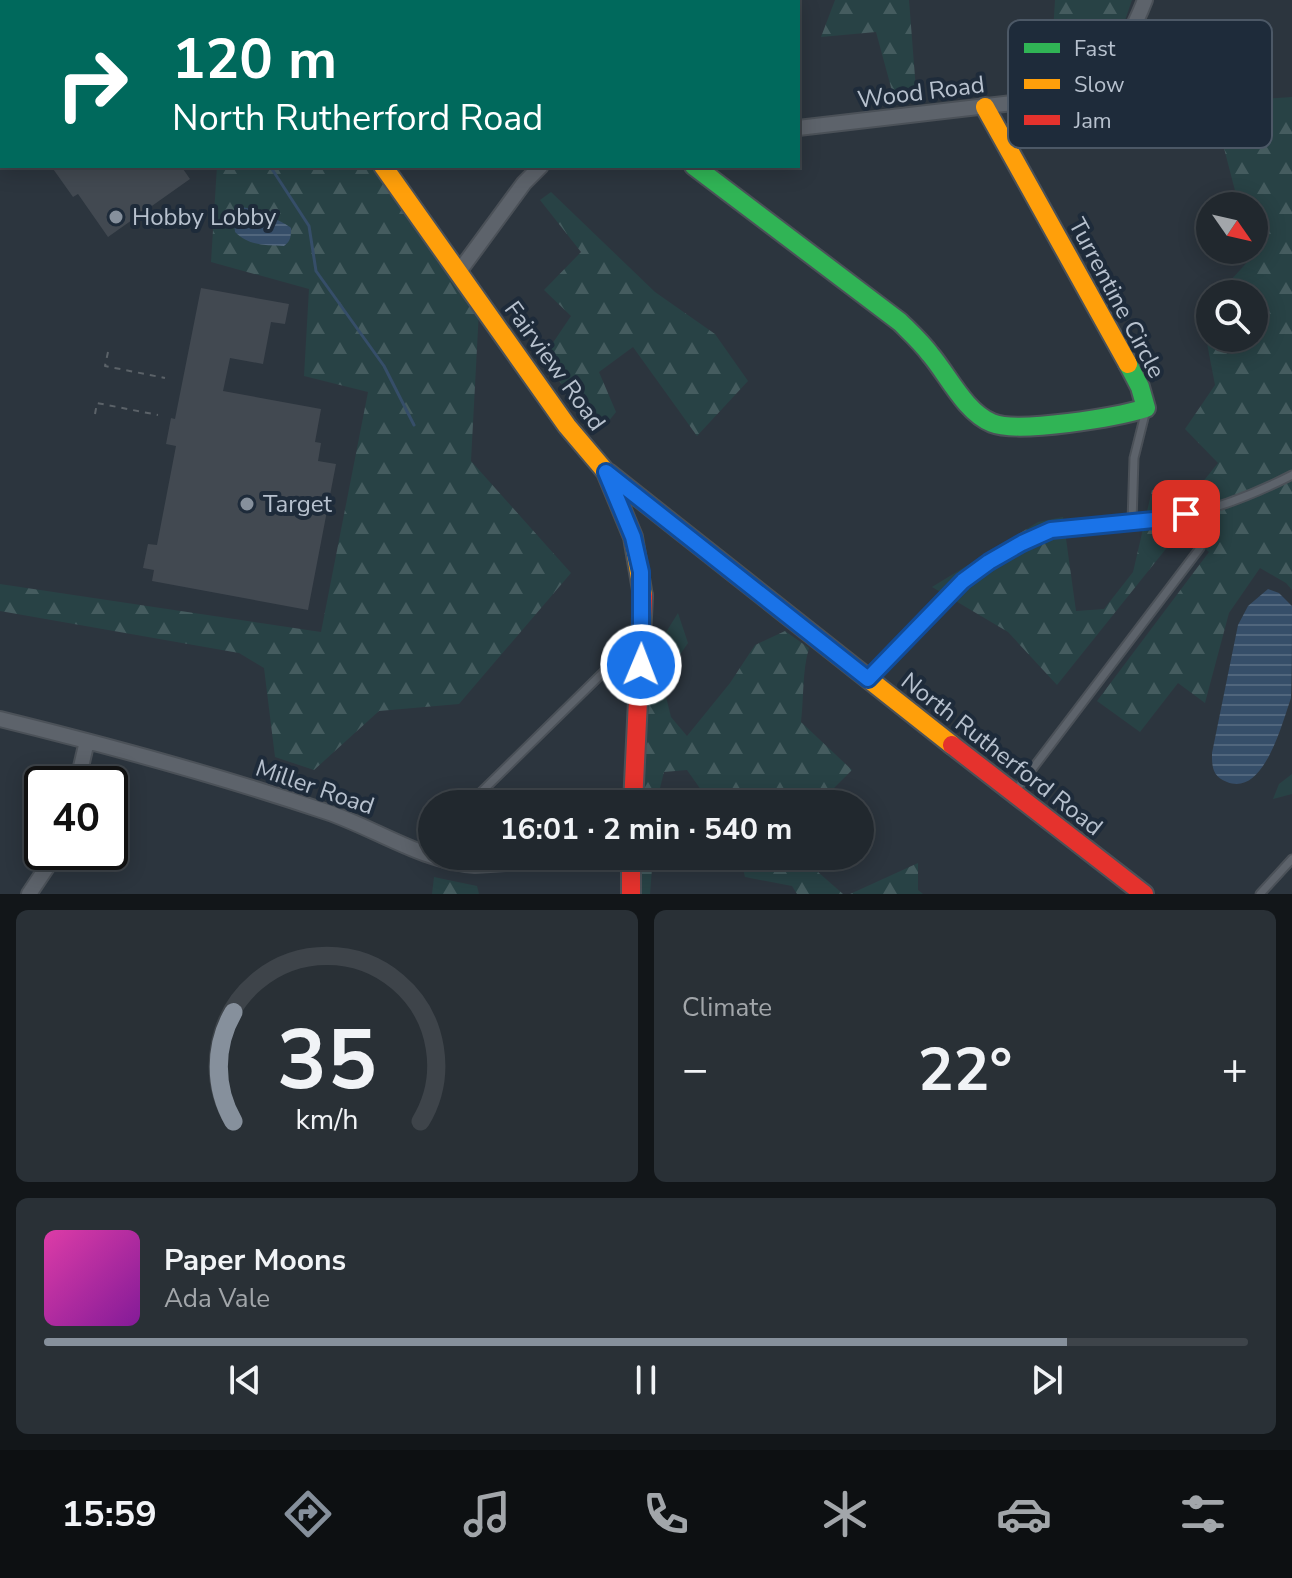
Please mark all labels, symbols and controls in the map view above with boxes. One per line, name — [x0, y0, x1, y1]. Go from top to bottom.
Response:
legend — [1008, 20, 1272, 148]
text: 120 m — [172, 21, 337, 98]
icon: right — [40, 32, 144, 136]
text: Fast — [1074, 34, 1116, 64]
street label: Wood Road — [856, 68, 986, 116]
text: Slow — [1074, 70, 1125, 100]
text: North Rutherford Road — [172, 94, 543, 143]
text: Jam — [1073, 106, 1112, 136]
north arrow — [1196, 192, 1268, 264]
map controls — [1196, 192, 1268, 352]
place label: Hobby Lobby — [132, 201, 277, 233]
marker: Hobby Lobby — [107, 208, 125, 226]
street label: Turrentine Circle — [1061, 212, 1173, 384]
button: search — [1196, 280, 1268, 352]
street label: Fairview Road — [497, 295, 613, 437]
pin — [1152, 480, 1220, 548]
place label: Target — [263, 488, 333, 520]
icon: arrive — [1164, 492, 1208, 536]
marker: Target — [238, 495, 256, 513]
position arrow — [599, 623, 683, 707]
street label: North Rutherford Road — [895, 665, 1109, 843]
street label: Miller Road — [251, 752, 379, 822]
speed limit sign: 40 — [24, 766, 128, 870]
text: 16:01 · 2 min · 540 m — [500, 809, 792, 850]
text: Climate — [682, 990, 772, 1025]
text: 35 — [277, 1004, 377, 1117]
text: 22° — [918, 1029, 1012, 1111]
text: − — [682, 1040, 708, 1100]
text: + — [1222, 1040, 1248, 1100]
text: km/h — [296, 1100, 358, 1139]
text: Paper Moons — [164, 1240, 346, 1281]
text: Ada Vale — [164, 1281, 270, 1316]
icon: previous — [223, 1358, 267, 1402]
icon: pause — [624, 1358, 668, 1402]
icon: next — [1025, 1358, 1069, 1402]
icon: directions — [280, 1486, 336, 1542]
icon: music — [459, 1486, 515, 1542]
icon: phone — [638, 1486, 694, 1542]
icon: climate — [817, 1486, 873, 1542]
icon: car — [996, 1486, 1052, 1542]
icon: filters — [1175, 1486, 1231, 1542]
text: 15:59 — [61, 1490, 157, 1539]

